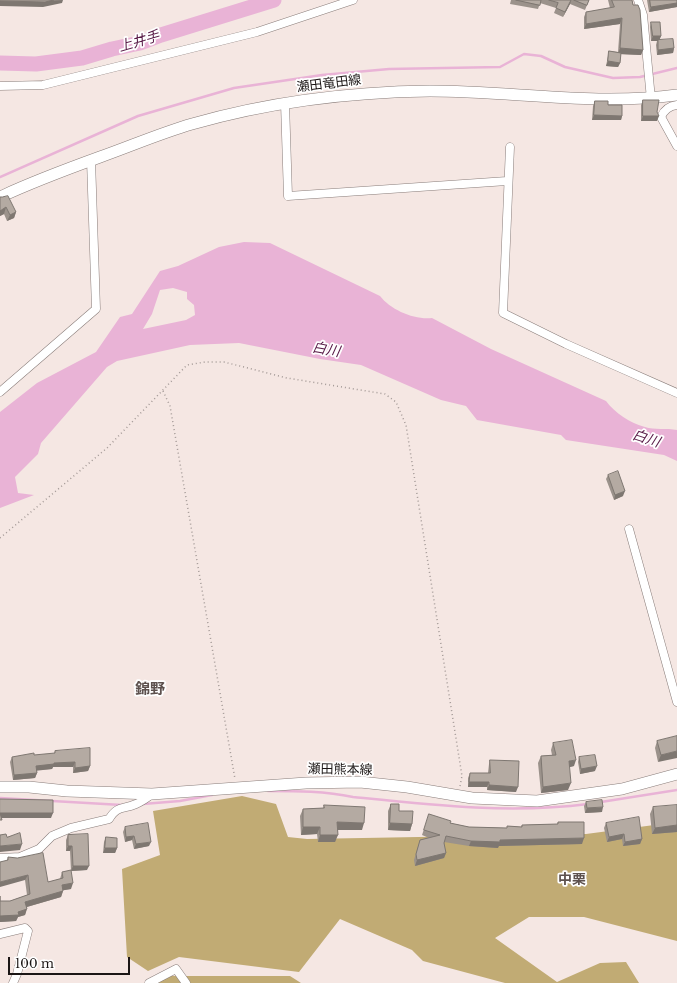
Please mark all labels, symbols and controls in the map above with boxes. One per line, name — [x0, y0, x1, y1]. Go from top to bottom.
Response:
water label: 上井手 — [116, 28, 162, 56]
street label: 瀬田竜田線 — [296, 72, 362, 96]
water label: 白川 — [311, 339, 341, 361]
water label: 白川 — [630, 427, 662, 451]
district label: 錦野 — [135, 681, 165, 699]
street label: 瀬田熊本線 — [307, 762, 373, 778]
district label: 中栗 — [558, 872, 586, 888]
scale bar — [10, 949, 132, 975]
text: 100 m — [15, 956, 54, 971]

